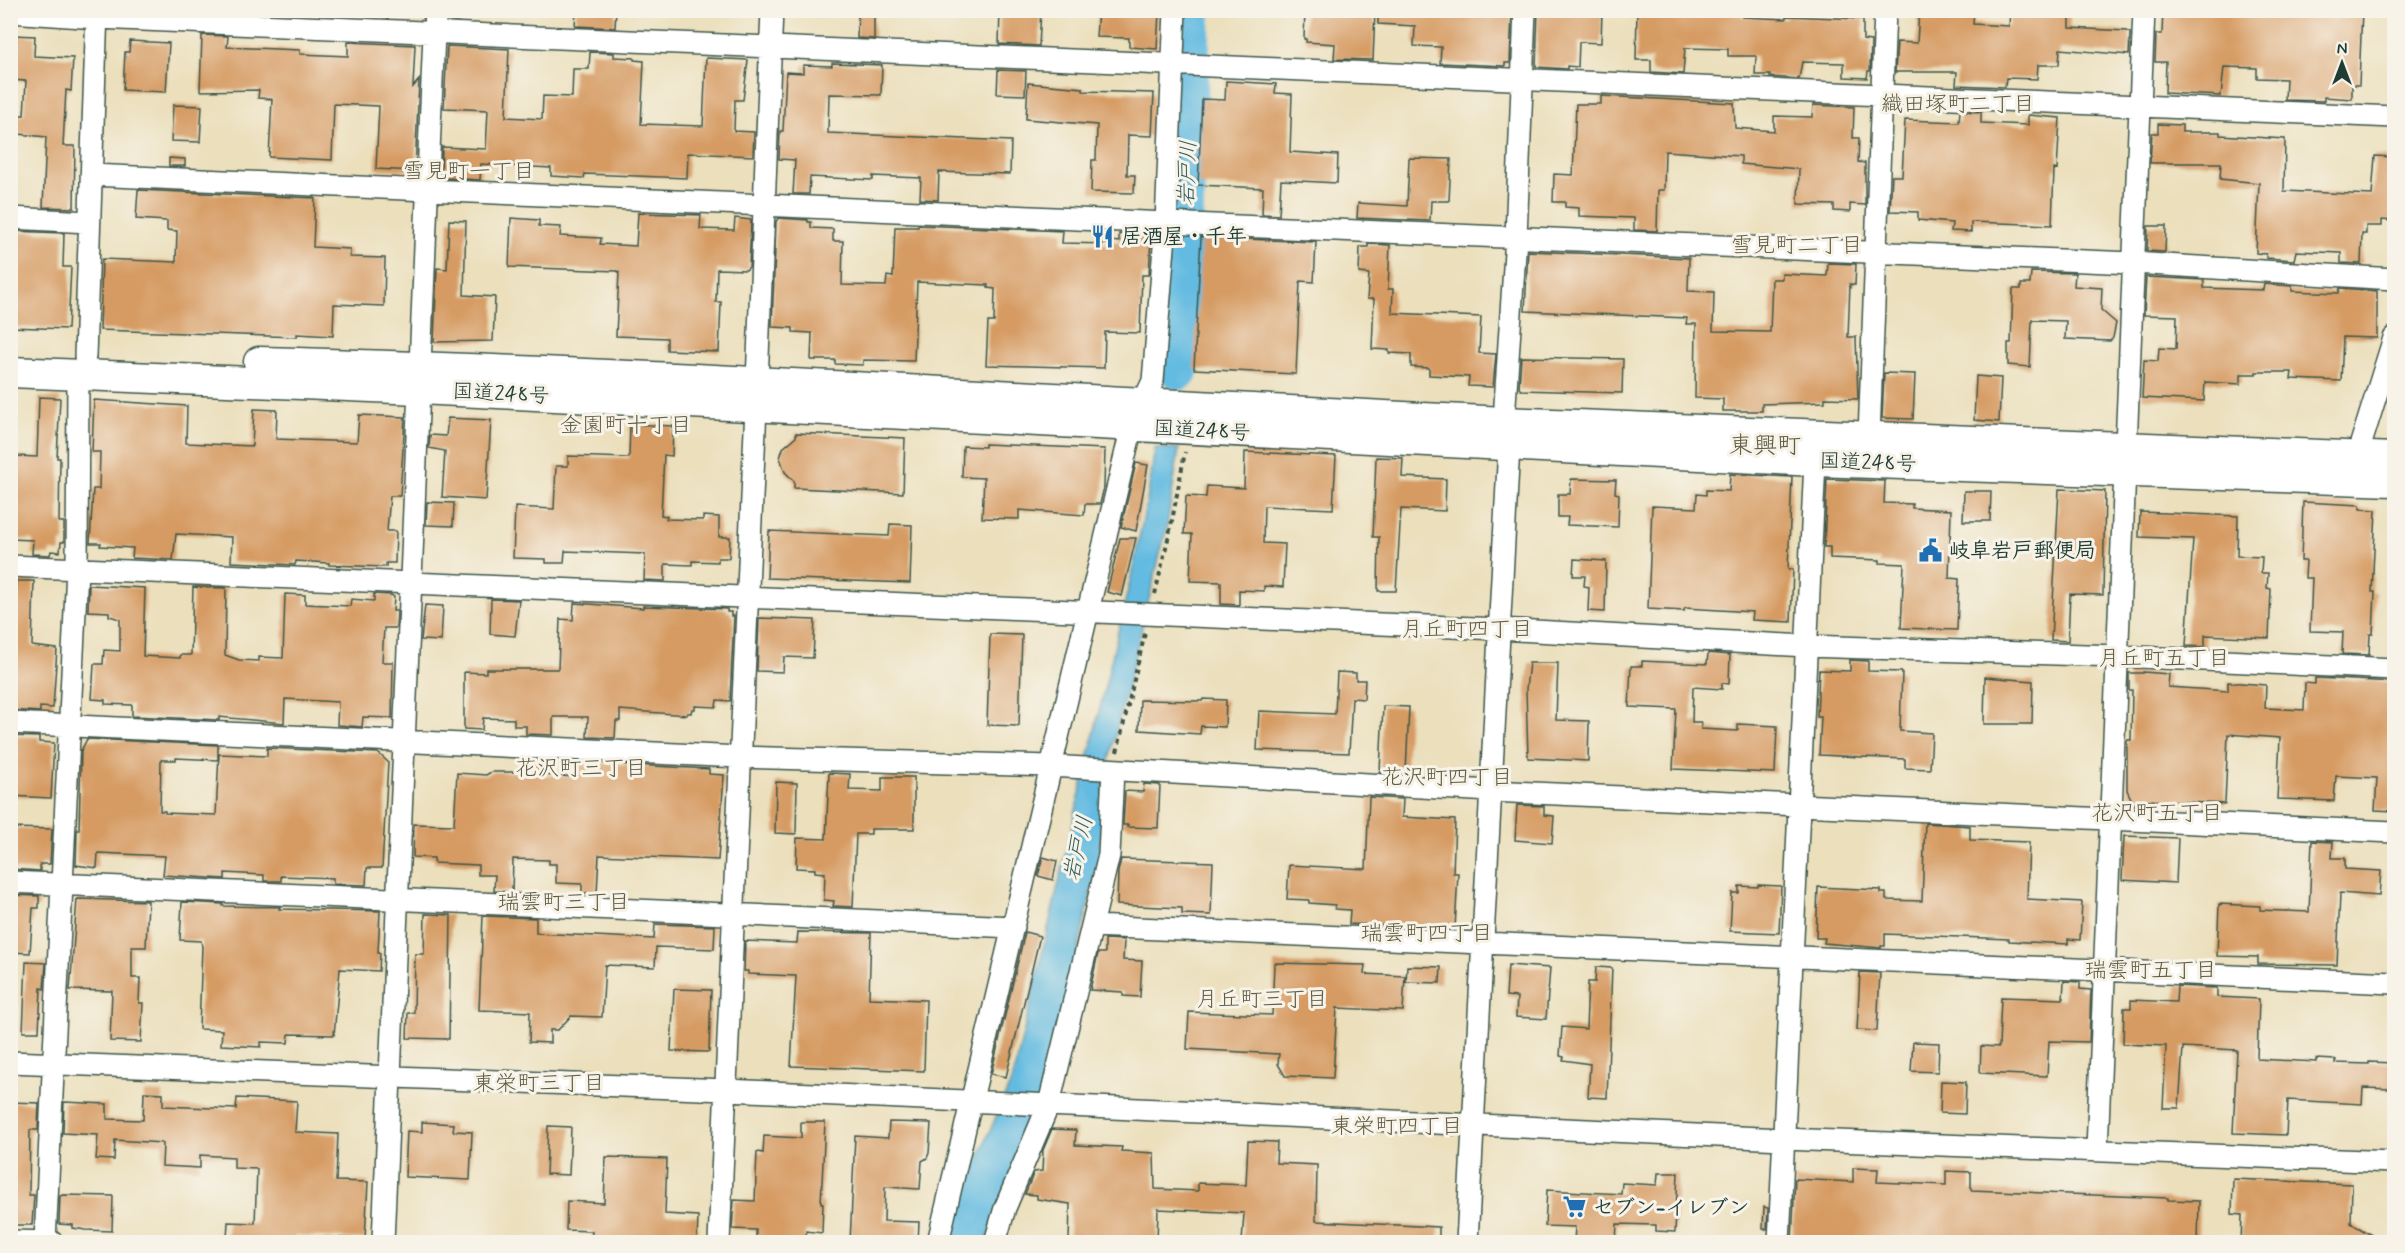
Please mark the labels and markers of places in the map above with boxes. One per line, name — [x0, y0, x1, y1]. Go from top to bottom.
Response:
restaurant icon: 居酒屋・千年 — [1090, 223, 1116, 249]
place label: 居酒屋・千年 — [1121, 223, 1247, 251]
public building icon: 岐阜岩戸郵便局 — [1918, 537, 1944, 563]
place label: 岐阜岩戸郵便局 — [1949, 537, 2096, 565]
supermarket icon: セブン-イレブン — [1562, 1194, 1588, 1220]
place label: セブン-イレブン — [1593, 1194, 1749, 1222]

